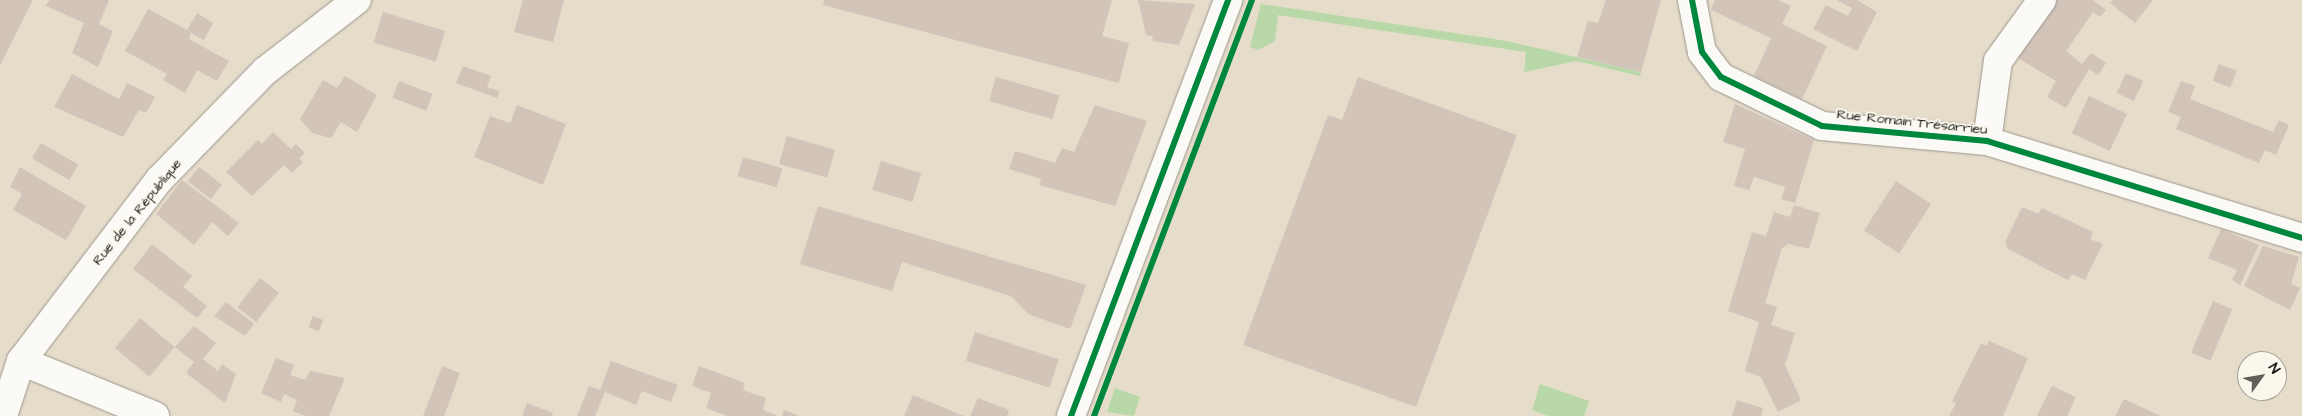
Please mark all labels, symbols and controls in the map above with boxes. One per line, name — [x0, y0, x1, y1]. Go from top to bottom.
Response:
street label: Rue Romain Trésarrieu — [1836, 106, 1988, 138]
street label: Rue de la République — [89, 155, 185, 269]
north arrow — [2237, 351, 2287, 401]
text: N — [2263, 360, 2285, 378]

